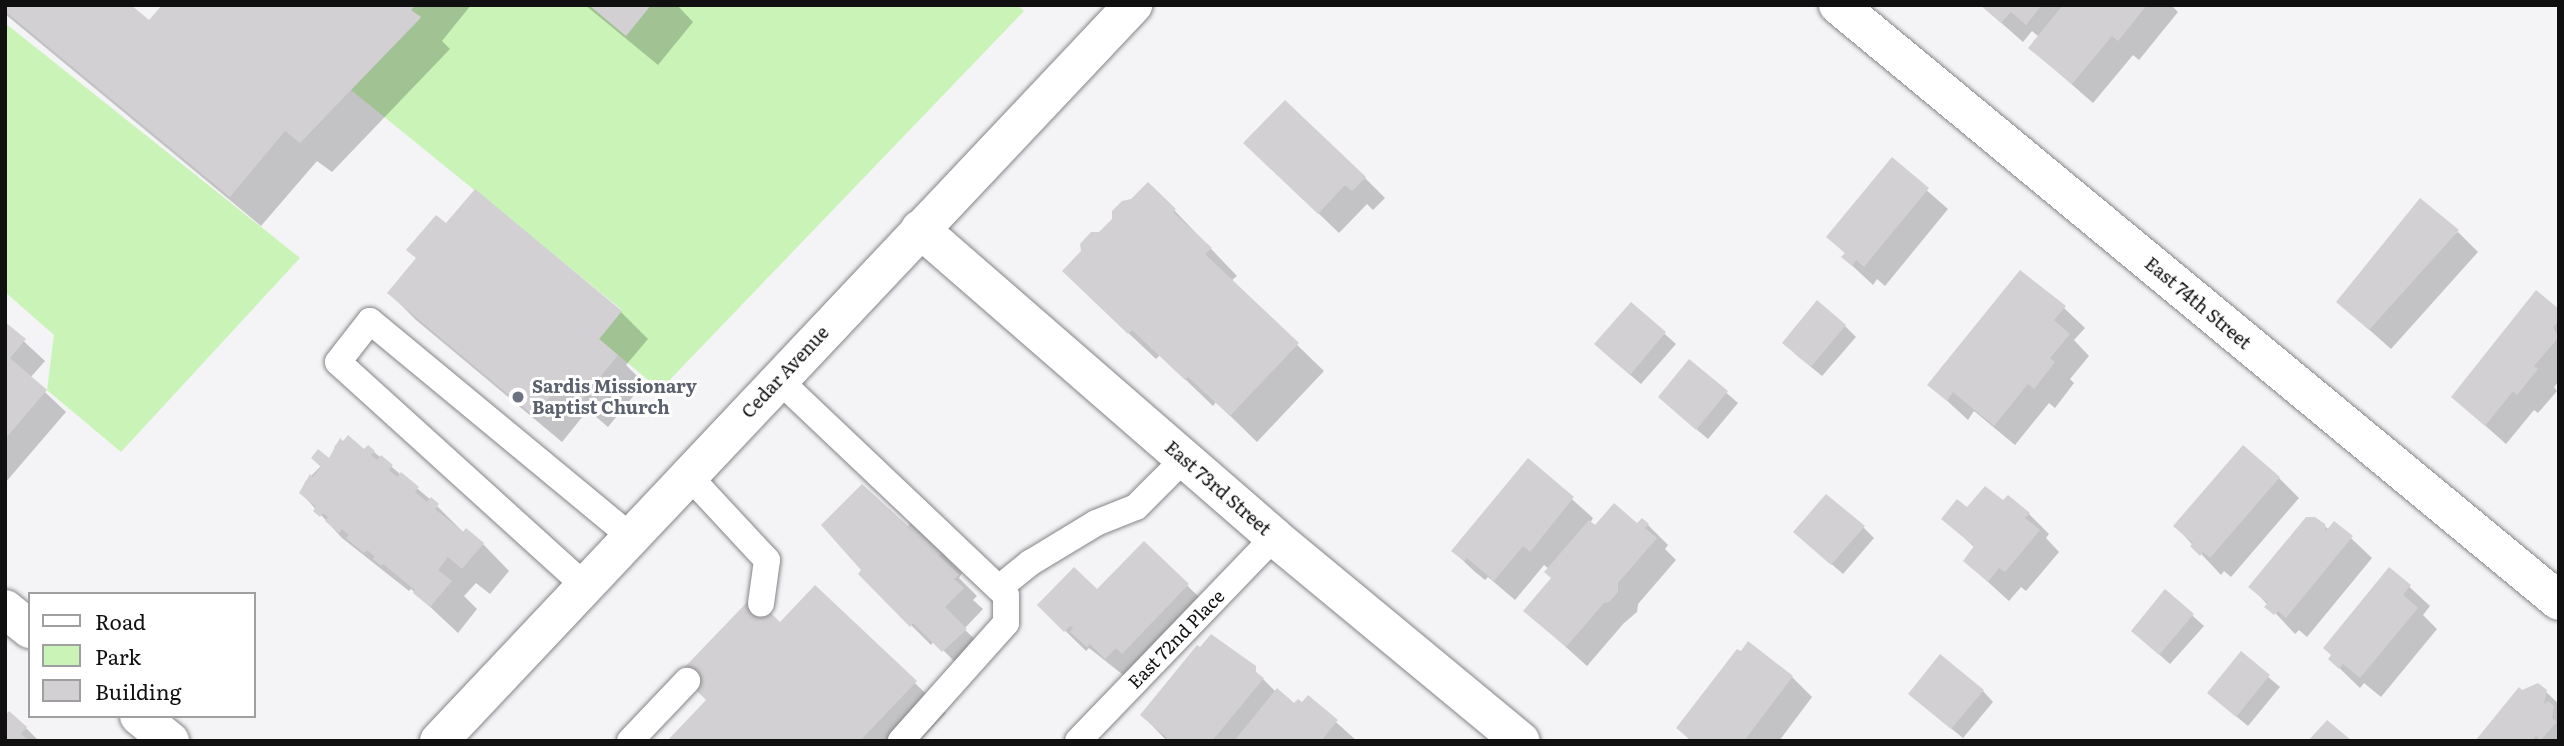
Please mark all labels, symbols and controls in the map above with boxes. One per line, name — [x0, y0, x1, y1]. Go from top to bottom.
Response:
street label: East 74th Street — [2141, 252, 2255, 354]
street label: Cedar Avenue — [737, 322, 833, 422]
place label: Sardis Missionary Baptist Church — [532, 376, 697, 418]
marker: Sardis Missionary Baptist Church — [510, 389, 526, 405]
street label: East 73rd Street — [1161, 436, 1275, 540]
street label: East 72nd Place — [1123, 585, 1229, 693]
legend — [28, 592, 256, 718]
text: Road — [95, 605, 146, 636]
text: Park — [95, 640, 141, 671]
text: Building — [95, 675, 181, 706]

